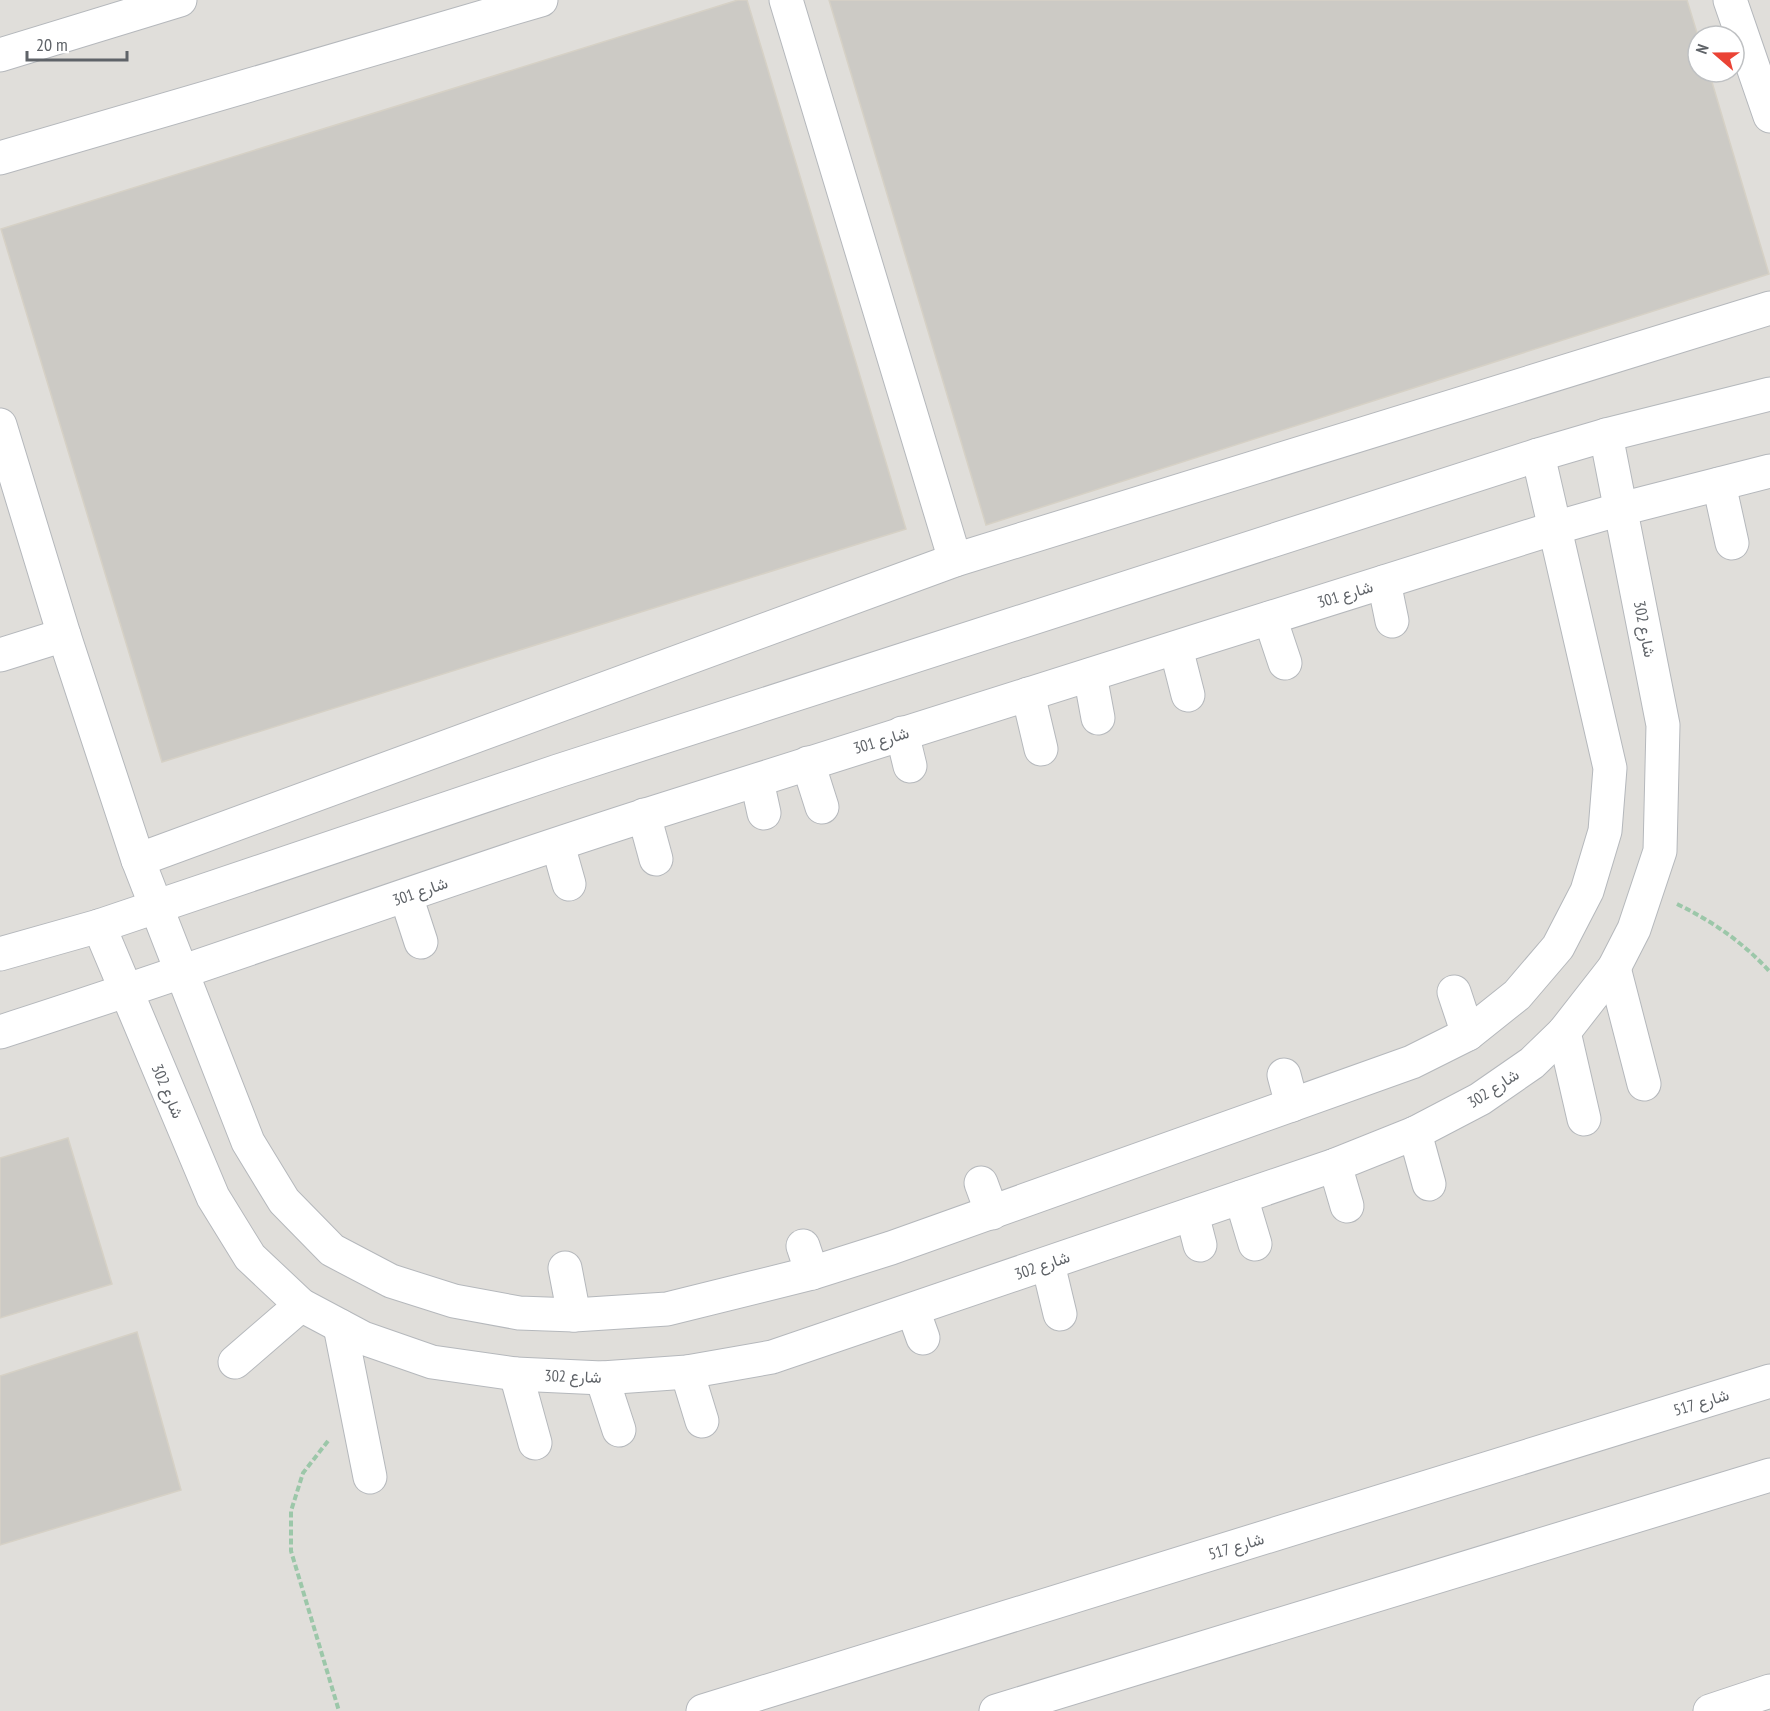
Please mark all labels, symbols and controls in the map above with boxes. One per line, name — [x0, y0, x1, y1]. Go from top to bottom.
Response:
scale bar — [27, 24, 128, 62]
north arrow — [1686, 24, 1746, 84]
text: 20 m — [36, 33, 68, 56]
text: N — [1691, 41, 1713, 56]
street label: شارع 301 — [1315, 576, 1376, 614]
street label: شارع 302 — [1628, 599, 1660, 659]
street label: شارع 301 — [851, 722, 912, 760]
street label: شارع 301 — [390, 872, 451, 912]
street label: شارع 302 — [146, 1061, 188, 1122]
street label: شارع 302 — [1464, 1064, 1524, 1114]
street label: شارع 302 — [1012, 1246, 1073, 1286]
street label: شارع 302 — [544, 1365, 602, 1389]
street label: شارع 517 — [1671, 1384, 1732, 1422]
street label: شارع 517 — [1206, 1528, 1267, 1566]

